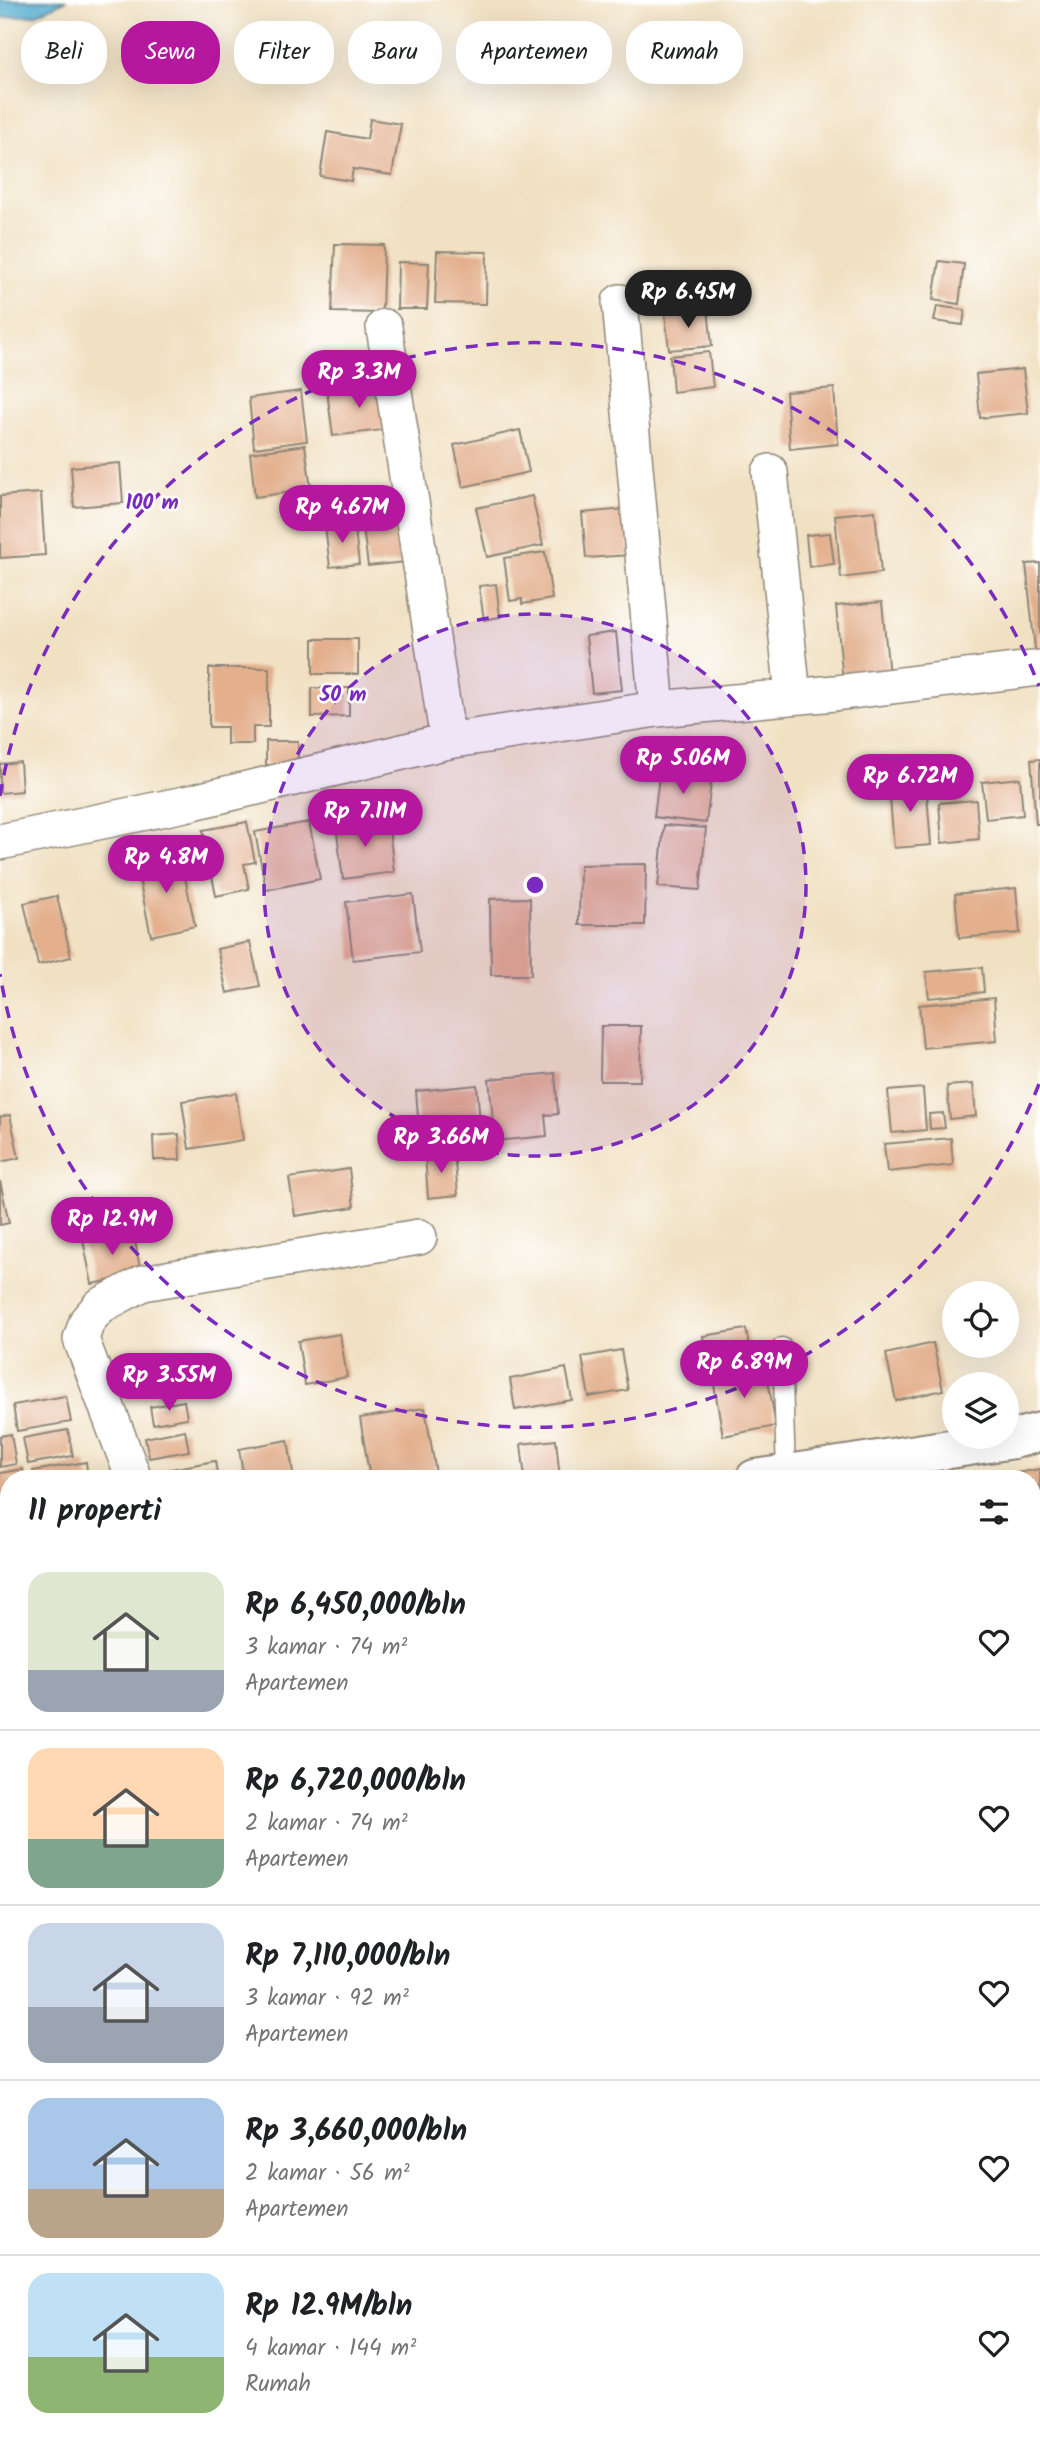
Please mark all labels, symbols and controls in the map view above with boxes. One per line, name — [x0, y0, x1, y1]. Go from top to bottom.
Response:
chip: Beli — [21, 21, 107, 84]
chip: Sewa — [121, 21, 220, 84]
chip: Filter — [234, 21, 334, 84]
chip: Baru — [348, 21, 442, 84]
chip: Apartemen — [456, 21, 612, 84]
chip: Rumah — [626, 21, 743, 84]
pin: Rp 6.45M — [616, 270, 760, 330]
text: Rp 6.45M — [641, 275, 735, 311]
pin: Rp 3.3M — [294, 350, 424, 410]
text: Rp 3.3M — [317, 355, 401, 391]
pin: Rp 4.67M — [270, 486, 414, 545]
text: 100 m — [125, 487, 179, 520]
text: Rp 4.67M — [295, 490, 389, 526]
text: 50 m — [319, 679, 366, 712]
pin: Rp 5.06M — [611, 736, 755, 796]
text: Rp 5.06M — [636, 741, 730, 777]
pin: Rp 6.72M — [838, 754, 982, 814]
text: Rp 6.72M — [863, 759, 957, 795]
pin: Rp 7.11M — [293, 790, 437, 849]
text: Rp 7.11M — [324, 794, 406, 830]
pin: Rp 4.8M — [101, 836, 231, 895]
text: Rp 4.8M — [124, 840, 208, 876]
centre of rings — [523, 873, 547, 897]
pin: Rp 3.66M — [369, 1116, 513, 1175]
text: Rp 3.66M — [393, 1120, 489, 1156]
pin: Rp 12.9M — [40, 1198, 184, 1257]
text: Rp 12.9M — [67, 1202, 157, 1238]
map controls — [942, 1281, 1019, 1449]
button: locate — [942, 1281, 1019, 1358]
pin: Rp 6.89M — [672, 1340, 816, 1400]
text: Rp 6.89M — [696, 1345, 792, 1381]
pin: Rp 3.55M — [97, 1354, 241, 1413]
text: Rp 3.55M — [122, 1358, 216, 1394]
button: layers — [942, 1372, 1019, 1449]
text: 11 properti — [28, 1488, 161, 1536]
icon: filters — [975, 1493, 1013, 1531]
text: Rp 6,450,000/bln — [245, 1582, 466, 1630]
icon: home — [84, 1600, 168, 1684]
icon: heart — [975, 1623, 1013, 1661]
text: 3 kamar · 74 m² — [245, 1630, 407, 1666]
text: Apartemen — [245, 1666, 349, 1702]
text: Rp 6,720,000/bln — [245, 1758, 466, 1806]
icon: home — [84, 1776, 168, 1860]
icon: heart — [975, 1799, 1013, 1837]
text: 2 kamar · 74 m² — [245, 1806, 408, 1842]
text: Apartemen — [245, 1842, 349, 1878]
text: Rp 7,110,000/bln — [245, 1933, 450, 1981]
icon: home — [84, 1951, 168, 2035]
icon: heart — [975, 1974, 1013, 2012]
text: 3 kamar · 92 m² — [245, 1981, 409, 2017]
text: Apartemen — [245, 2017, 349, 2053]
text: Rp 3,660,000/bln — [245, 2108, 467, 2156]
icon: home — [84, 2126, 168, 2210]
icon: heart — [975, 2149, 1013, 2187]
text: 2 kamar · 56 m² — [245, 2156, 410, 2192]
text: Apartemen — [245, 2192, 349, 2228]
text: Rp 12.9M/bln — [245, 2283, 412, 2331]
icon: home — [84, 2301, 168, 2385]
icon: heart — [975, 2324, 1013, 2362]
text: 4 kamar · 144 m² — [245, 2331, 416, 2367]
text: Rumah — [245, 2367, 311, 2403]

